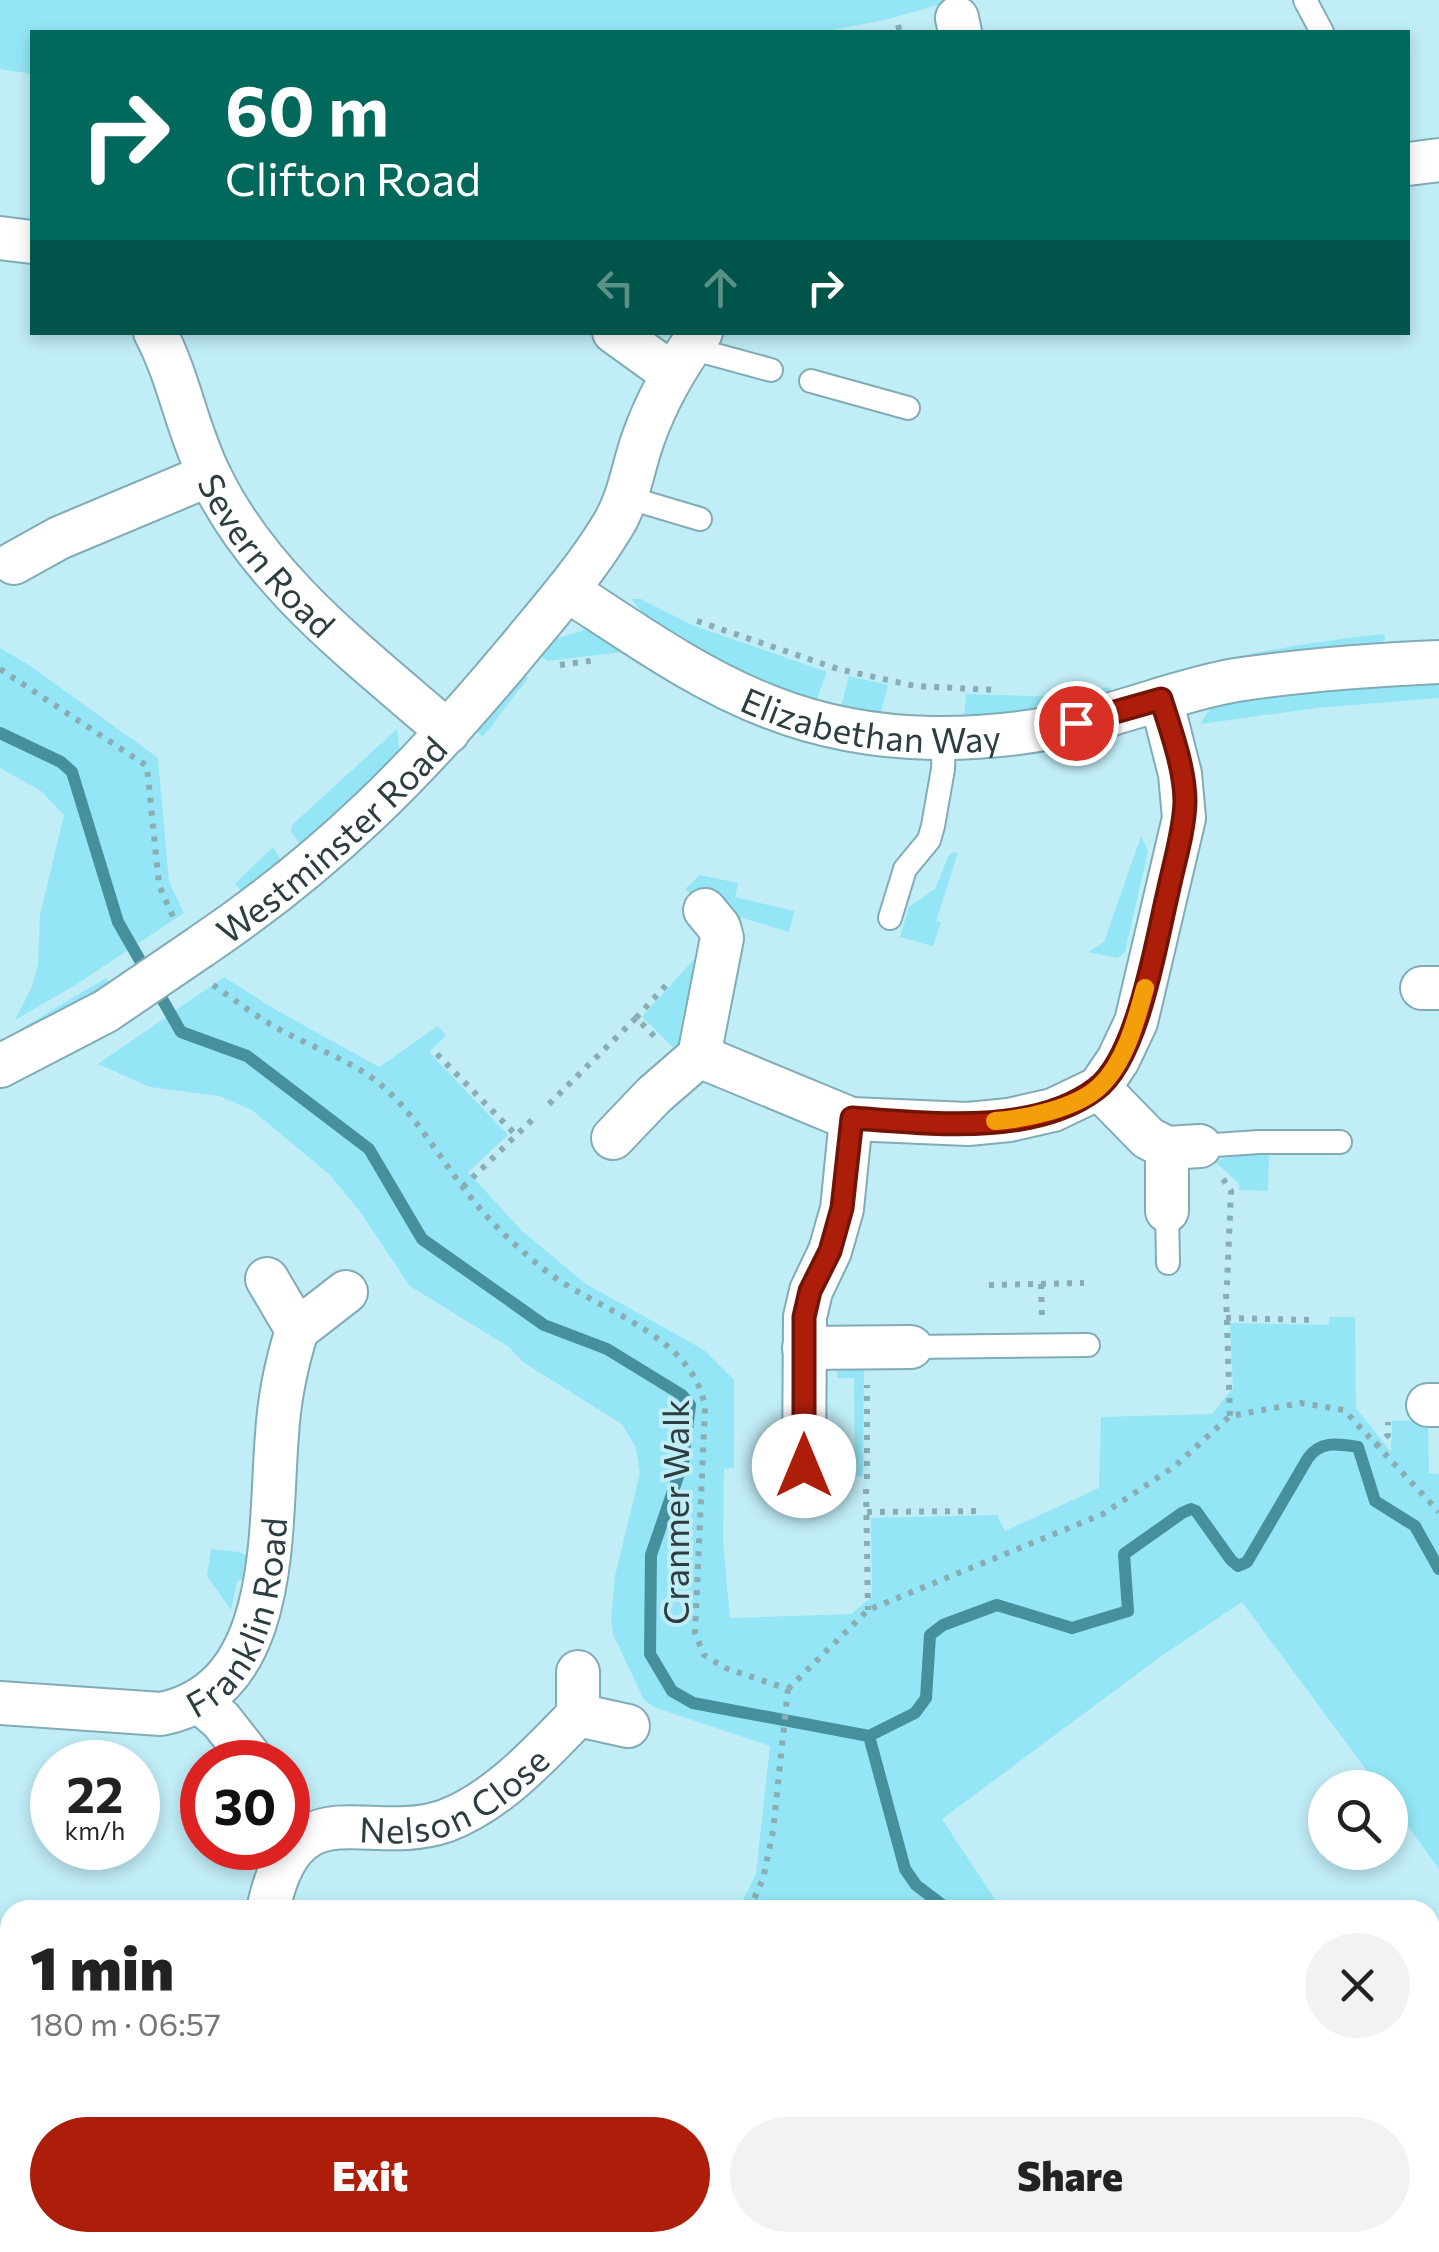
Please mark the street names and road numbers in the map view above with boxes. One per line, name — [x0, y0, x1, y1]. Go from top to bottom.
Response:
street label: Severn Road — [190, 466, 345, 645]
street label: Elizabethan Way — [736, 676, 1003, 760]
street label: Westminster Road — [207, 726, 454, 951]
street label: Cranmer Walk — [653, 1399, 696, 1625]
street label: Franklin Road — [178, 1516, 294, 1725]
street label: Nelson Close — [358, 1737, 556, 1850]

